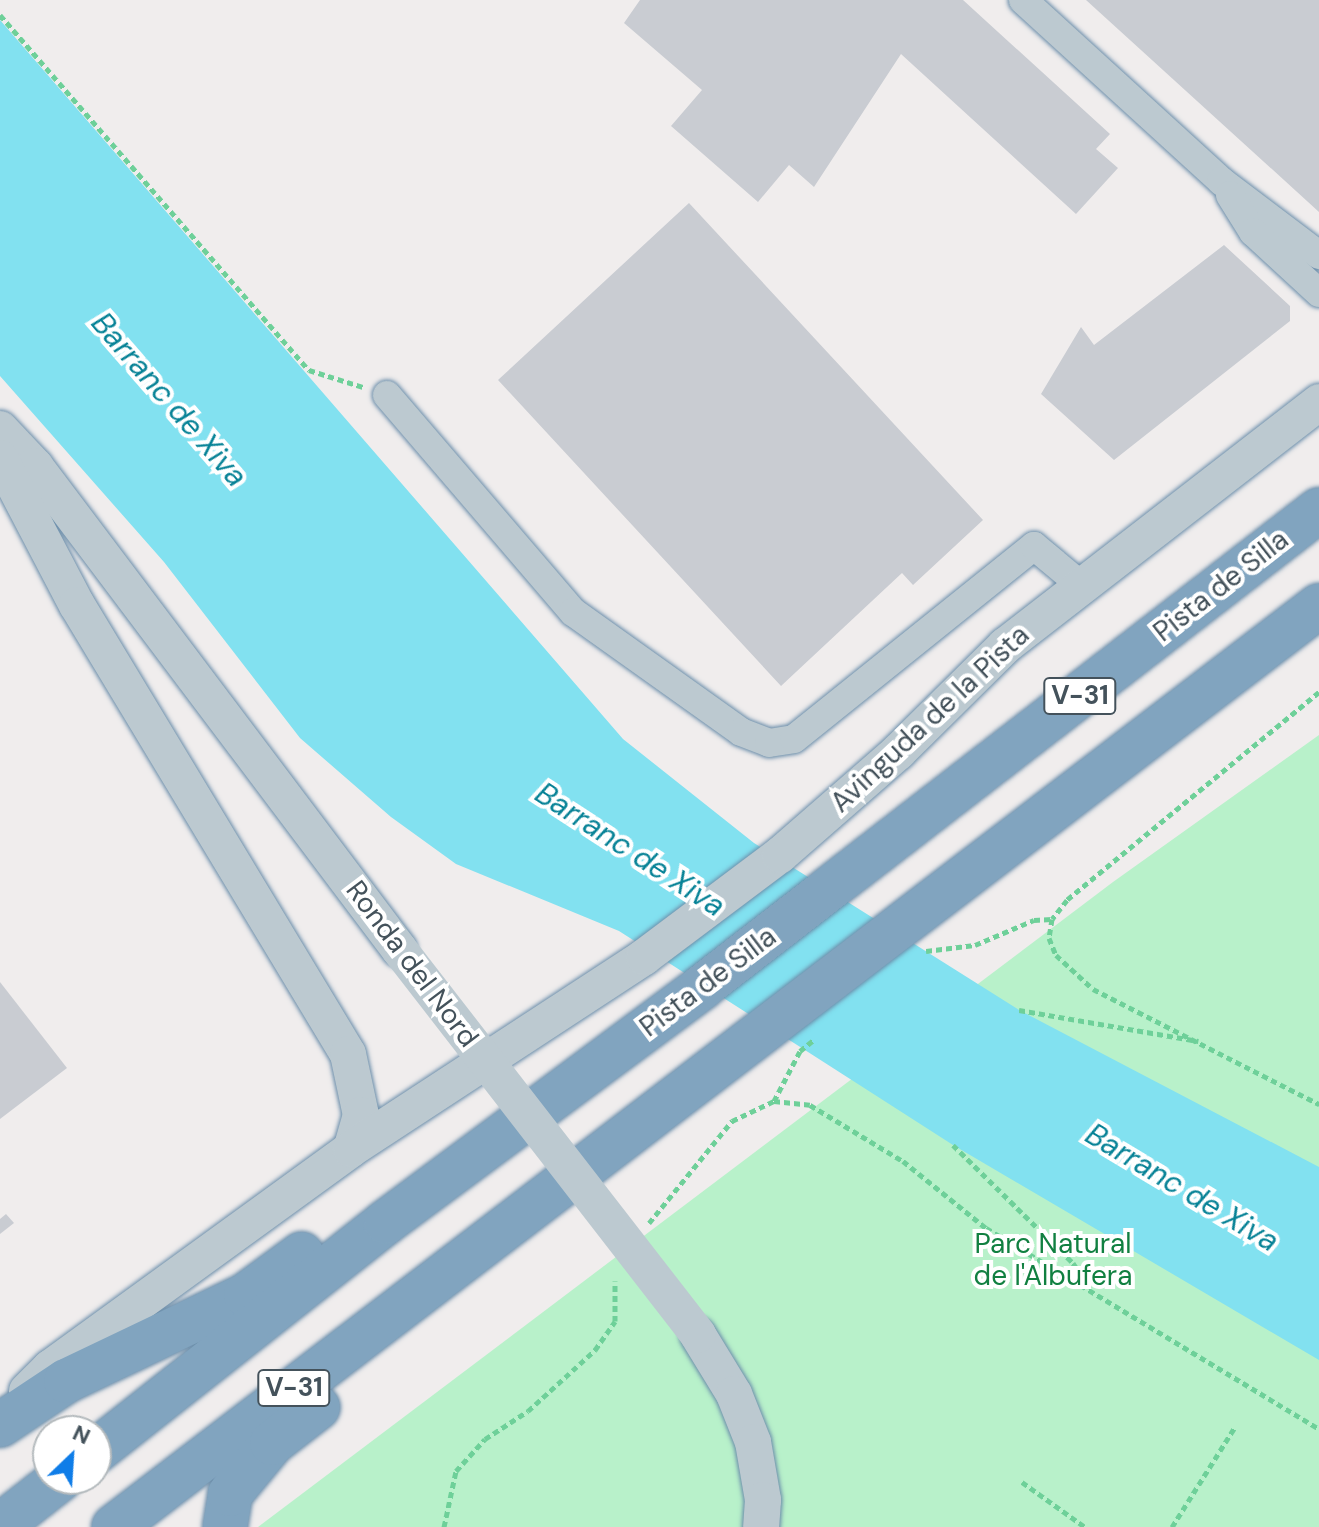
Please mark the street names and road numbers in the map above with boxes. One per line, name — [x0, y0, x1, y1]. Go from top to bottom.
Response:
street label: Pista de Silla — [1147, 523, 1295, 649]
street label: Avinguda de la Pista — [824, 618, 1036, 820]
road number: V-31 — [1042, 674, 1118, 718]
street label: Ronda del Nord — [339, 874, 485, 1054]
street label: Pista de Silla — [633, 920, 783, 1044]
road number: V-31 — [256, 1366, 332, 1410]

